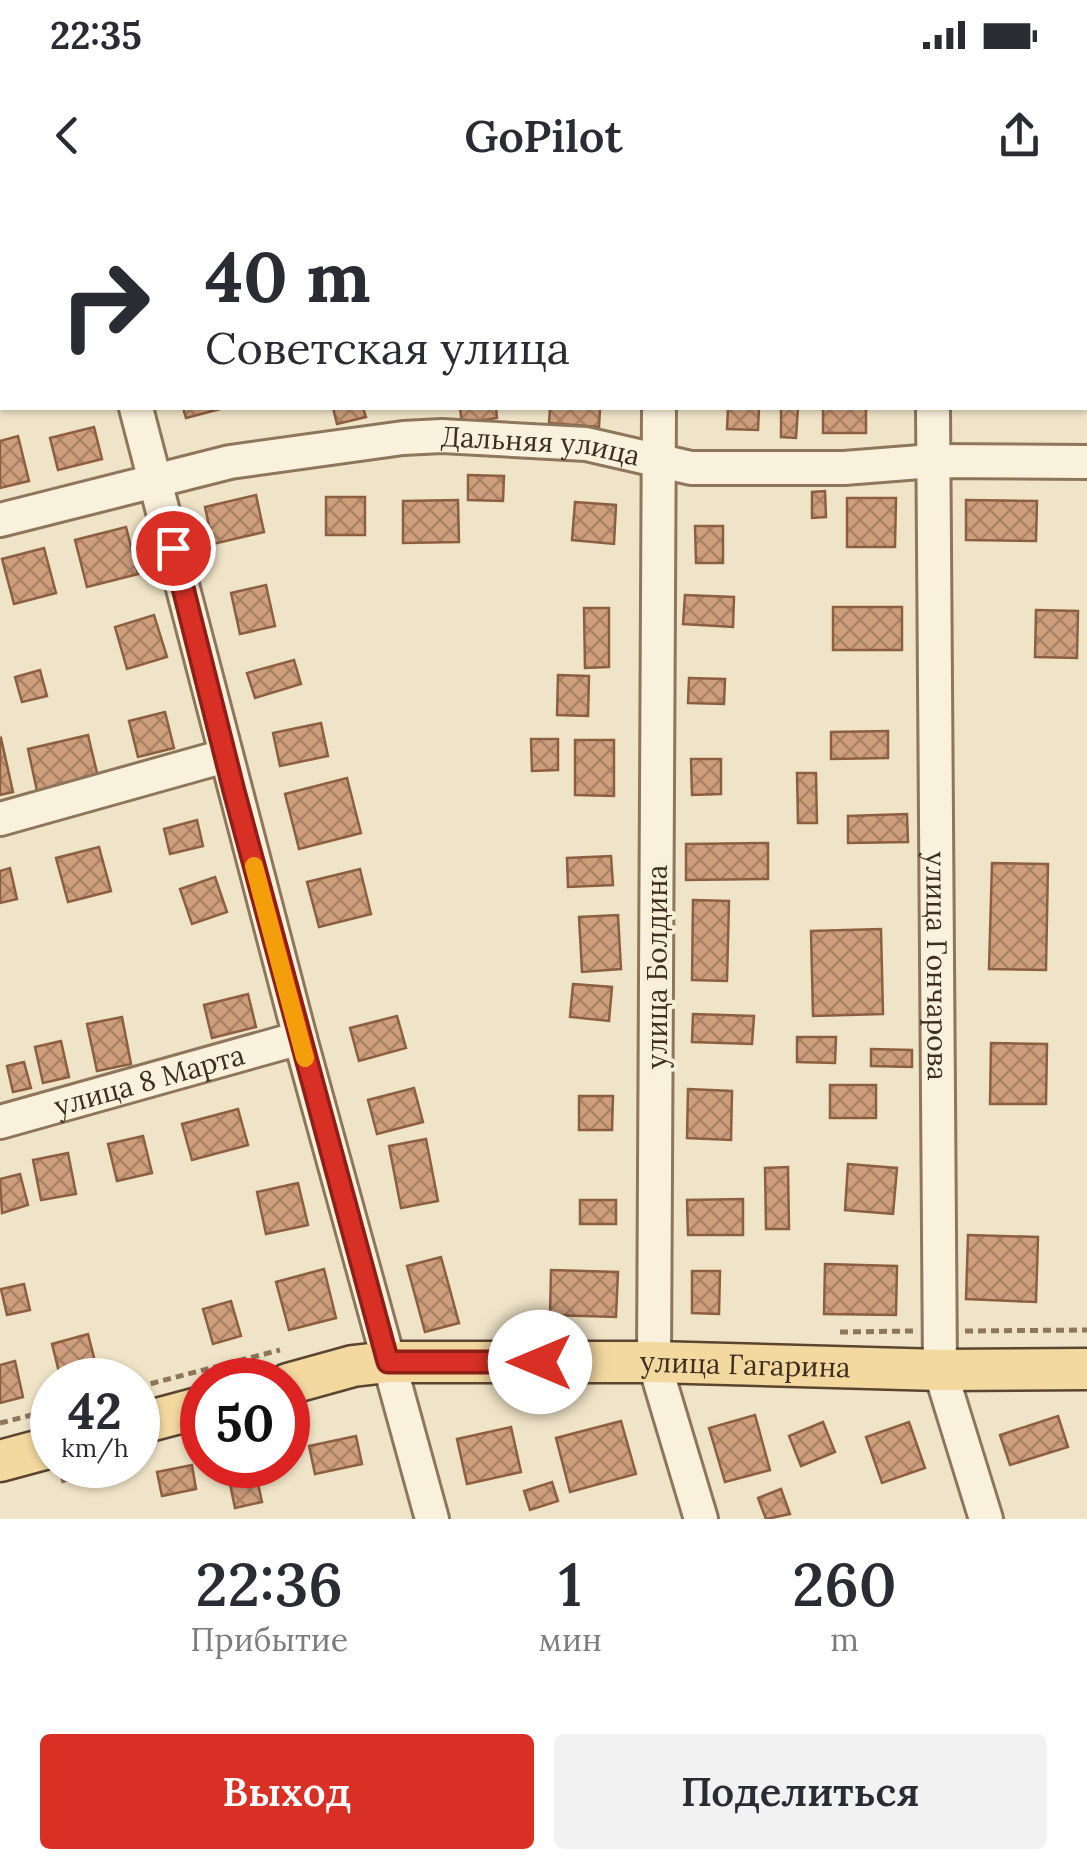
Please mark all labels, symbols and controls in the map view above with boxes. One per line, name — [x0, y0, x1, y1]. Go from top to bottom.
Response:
text: 22:35 — [50, 11, 142, 59]
text: GoPilot — [464, 107, 623, 164]
icon: back — [40, 108, 95, 163]
icon: share — [992, 108, 1047, 163]
text: 40 m — [205, 232, 371, 321]
icon: right — [40, 240, 170, 370]
text: Советская улица — [205, 319, 570, 376]
street label: Дальняя улица — [440, 418, 644, 474]
pin — [131, 506, 216, 591]
icon: arrive — [146, 521, 201, 576]
street label: улица Гончарова — [918, 851, 956, 1081]
street label: улица Болдина — [639, 865, 675, 1069]
street label: улица 8 Марта — [50, 1036, 249, 1124]
position arrow — [488, 1310, 592, 1414]
street label: улица Гагарина — [640, 1344, 851, 1385]
speed limit sign: 50 — [180, 1358, 310, 1488]
text: 42 — [68, 1379, 122, 1443]
text: km/h — [61, 1432, 129, 1464]
text: 22:36 — [196, 1546, 343, 1622]
text: 1 — [558, 1546, 582, 1622]
text: 260 — [792, 1546, 897, 1622]
text: Прибытие — [190, 1619, 348, 1660]
text: мин — [538, 1619, 602, 1660]
text: m — [830, 1619, 859, 1660]
button: Выход — [40, 1734, 534, 1849]
button: Поделиться — [554, 1734, 1047, 1849]

